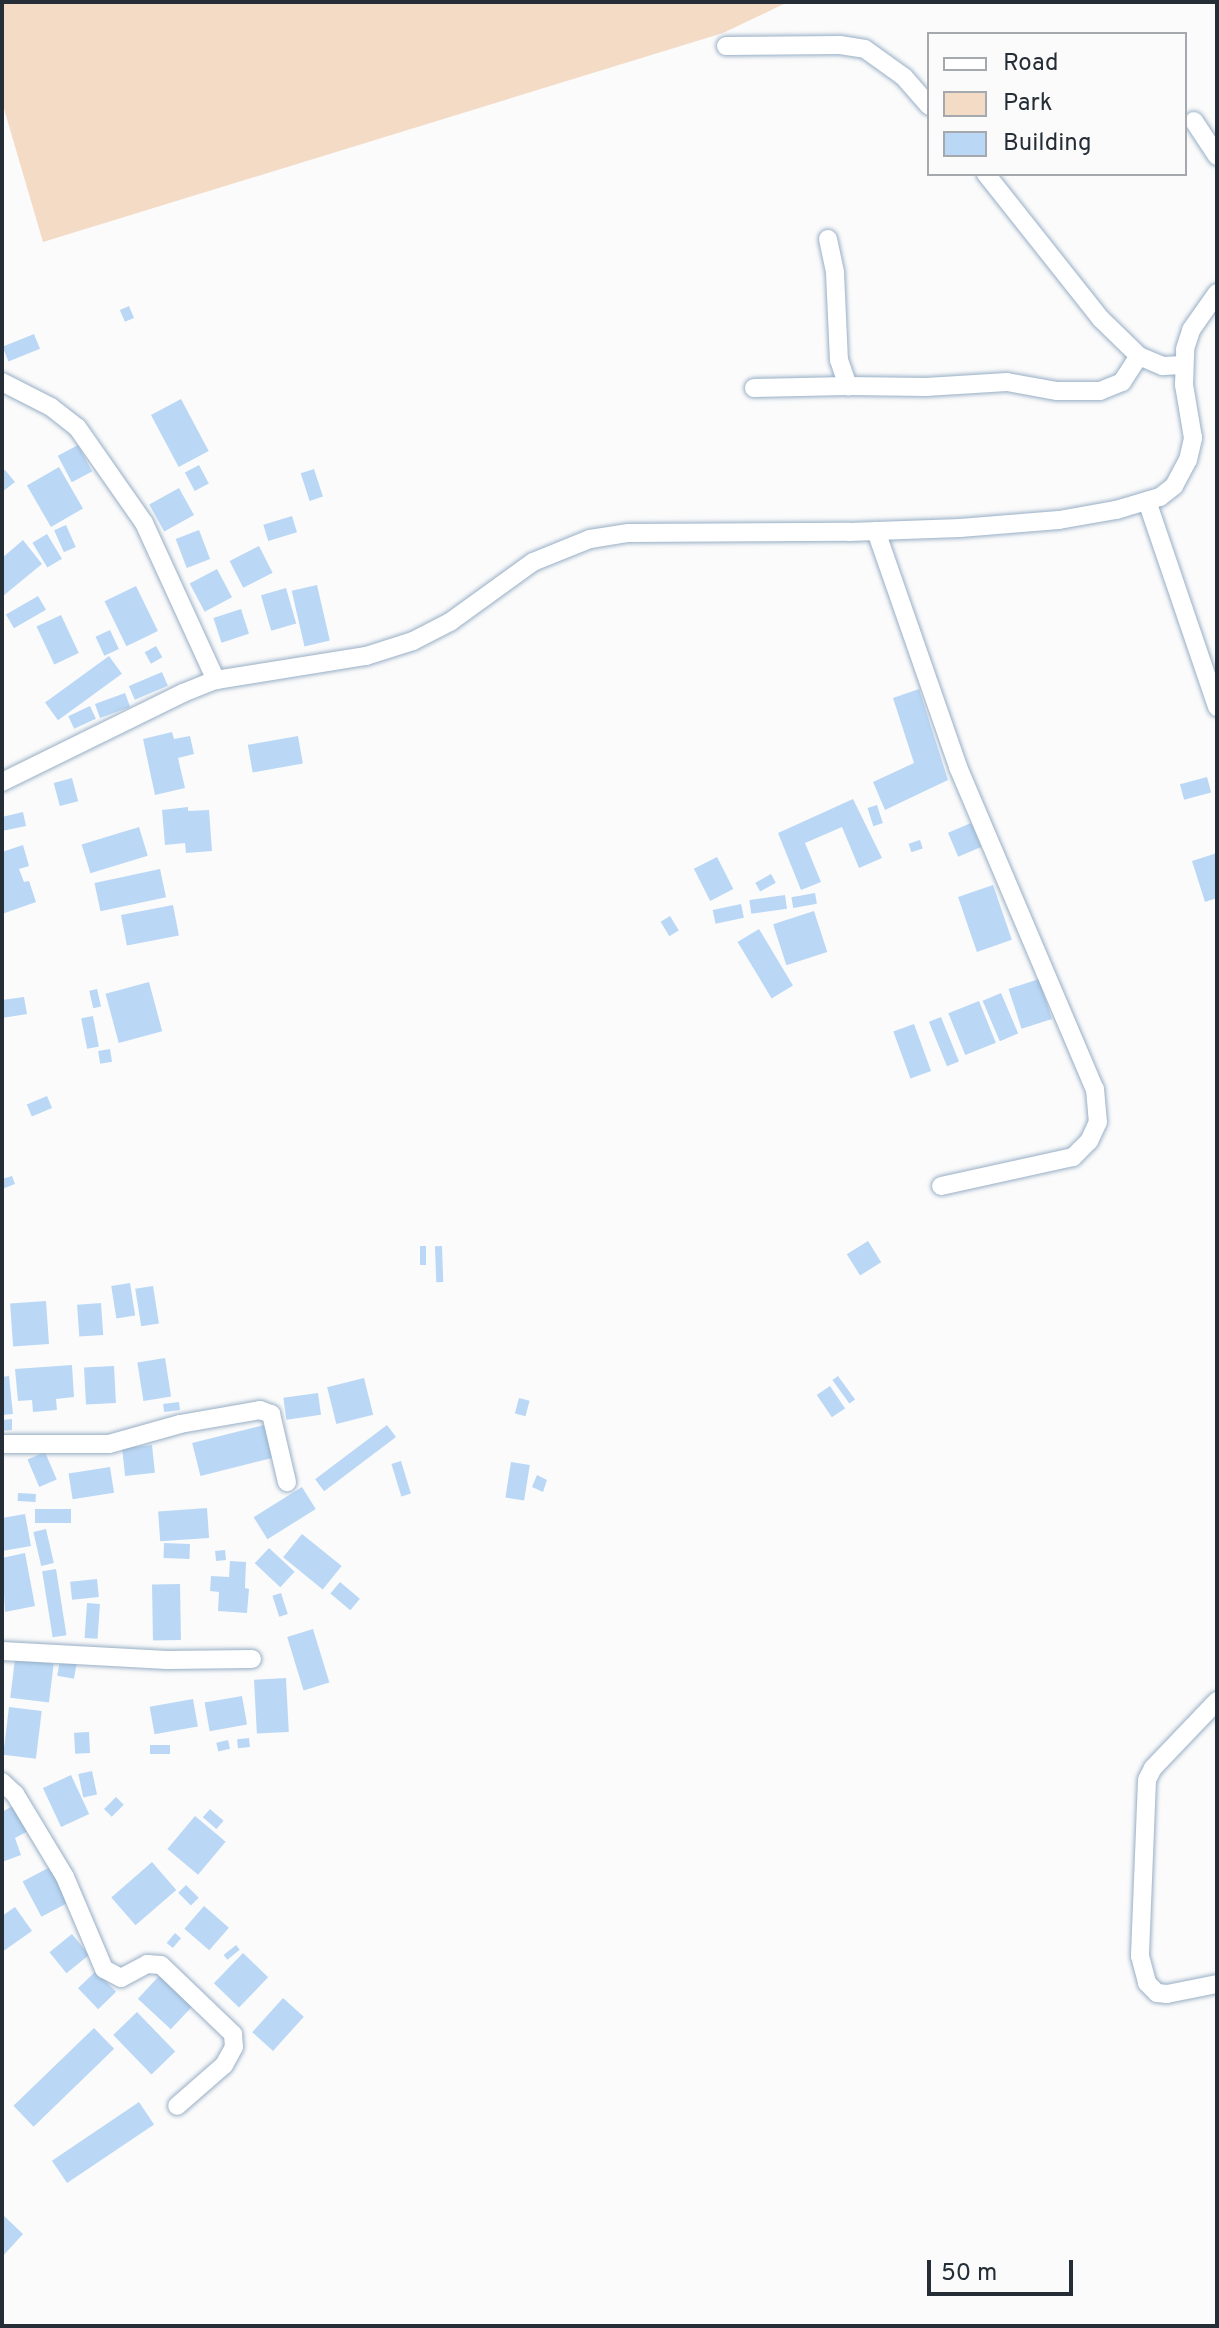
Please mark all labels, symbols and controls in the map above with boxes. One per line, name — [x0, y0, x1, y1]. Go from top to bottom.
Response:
legend — [927, 32, 1187, 176]
text: Road — [1003, 49, 1059, 79]
text: Park — [1003, 89, 1053, 119]
text: Building — [1003, 129, 1092, 159]
scale bar — [931, 2244, 1077, 2294]
text: 50 m — [941, 2259, 997, 2289]

